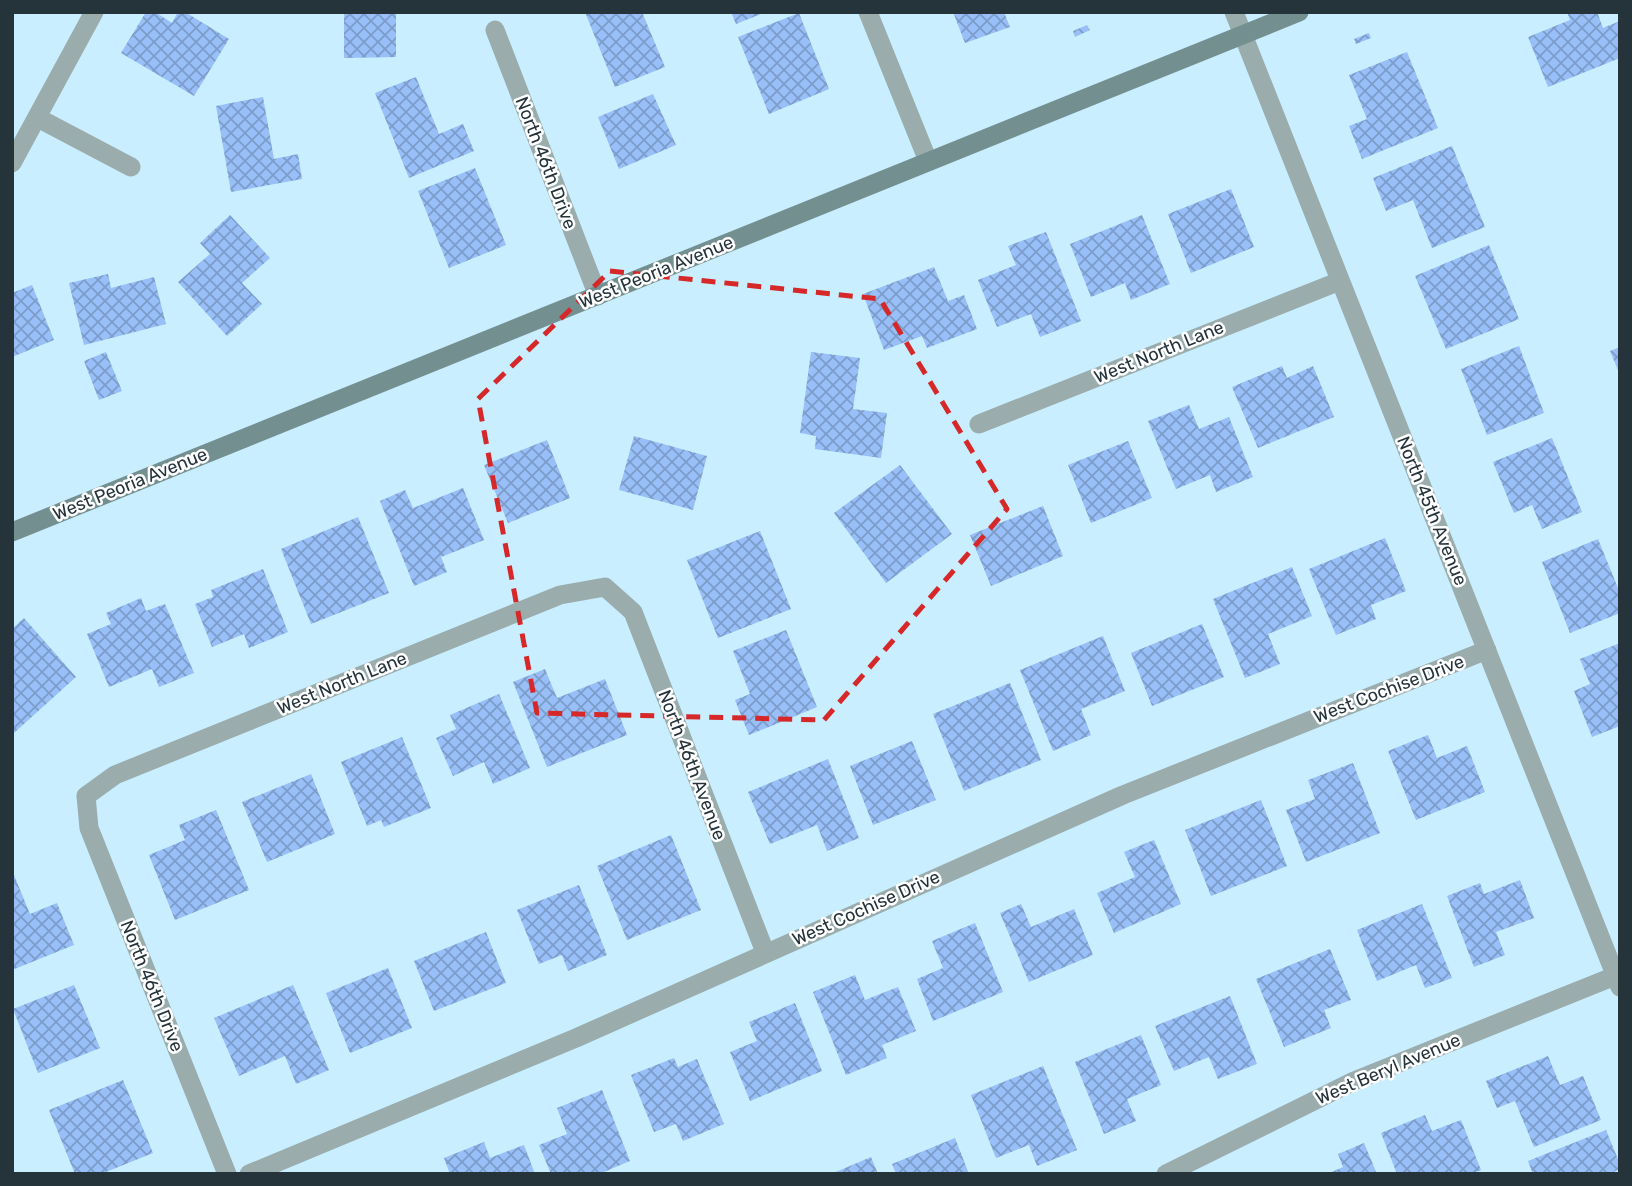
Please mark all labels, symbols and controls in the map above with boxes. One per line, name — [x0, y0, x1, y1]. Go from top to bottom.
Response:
street label: North 46th Drive — [511, 94, 581, 232]
street label: West Peoria Avenue — [576, 231, 736, 313]
street label: West North Lane — [1091, 316, 1227, 388]
street label: North 45th Avenue — [1392, 433, 1472, 589]
street label: West Peoria Avenue — [50, 443, 210, 525]
street label: West North Lane — [274, 647, 410, 719]
street label: West Cochise Drive — [1311, 650, 1467, 728]
street label: North 46th Avenue — [653, 687, 731, 843]
street label: West Cochise Drive — [789, 866, 943, 950]
street label: North 46th Drive — [116, 917, 188, 1055]
street label: West Beryl Avenue — [1312, 1029, 1464, 1109]

